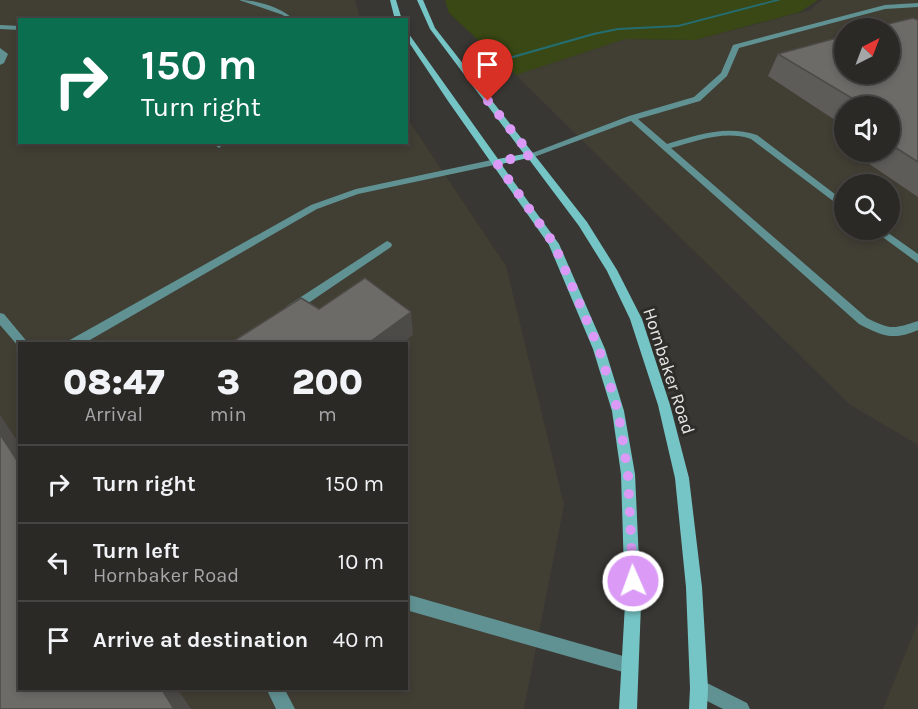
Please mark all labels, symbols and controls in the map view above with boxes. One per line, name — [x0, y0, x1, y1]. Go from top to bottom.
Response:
north arrow — [834, 18, 900, 84]
map controls — [834, 18, 900, 240]
pin — [462, 39, 513, 101]
text: 150 m — [141, 40, 257, 90]
icon: right — [42, 42, 120, 120]
icon: arrive — [471, 48, 504, 81]
text: Turn right — [141, 91, 261, 123]
button: sound — [834, 96, 900, 162]
button: search — [834, 174, 900, 240]
street label: Hornbaker Road — [638, 305, 700, 437]
text: 08:47 — [63, 361, 165, 403]
text: 3 — [216, 361, 240, 403]
text: 200 — [292, 361, 363, 403]
text: Arrival — [85, 403, 143, 426]
text: min — [210, 403, 247, 426]
text: m — [318, 403, 337, 426]
icon: right — [42, 468, 75, 501]
text: Turn right — [93, 471, 196, 497]
text: 150 m — [325, 471, 384, 497]
text: Turn left — [93, 538, 180, 564]
icon: left — [42, 546, 75, 579]
text: 10 m — [338, 549, 384, 575]
position arrow — [601, 549, 665, 613]
text: Hornbaker Road — [93, 564, 239, 587]
icon: arrive — [42, 624, 75, 657]
text: Arrive at destination — [93, 627, 308, 653]
text: 40 m — [333, 627, 384, 653]

